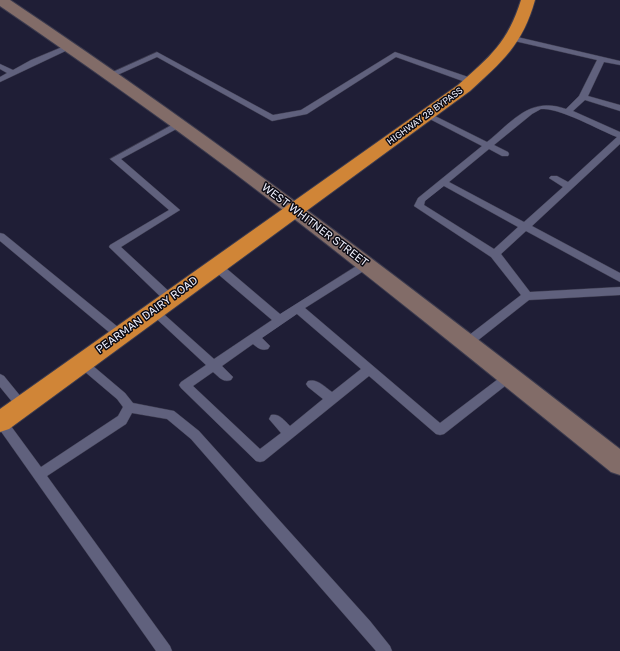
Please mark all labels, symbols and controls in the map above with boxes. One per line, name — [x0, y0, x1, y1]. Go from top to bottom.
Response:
street label: HIGHWAY 28 BYPASS — [385, 85, 465, 147]
street label: WEST WHITNER STREET — [259, 181, 371, 269]
street label: PEARMAN DAIRY ROAD — [94, 274, 200, 356]

